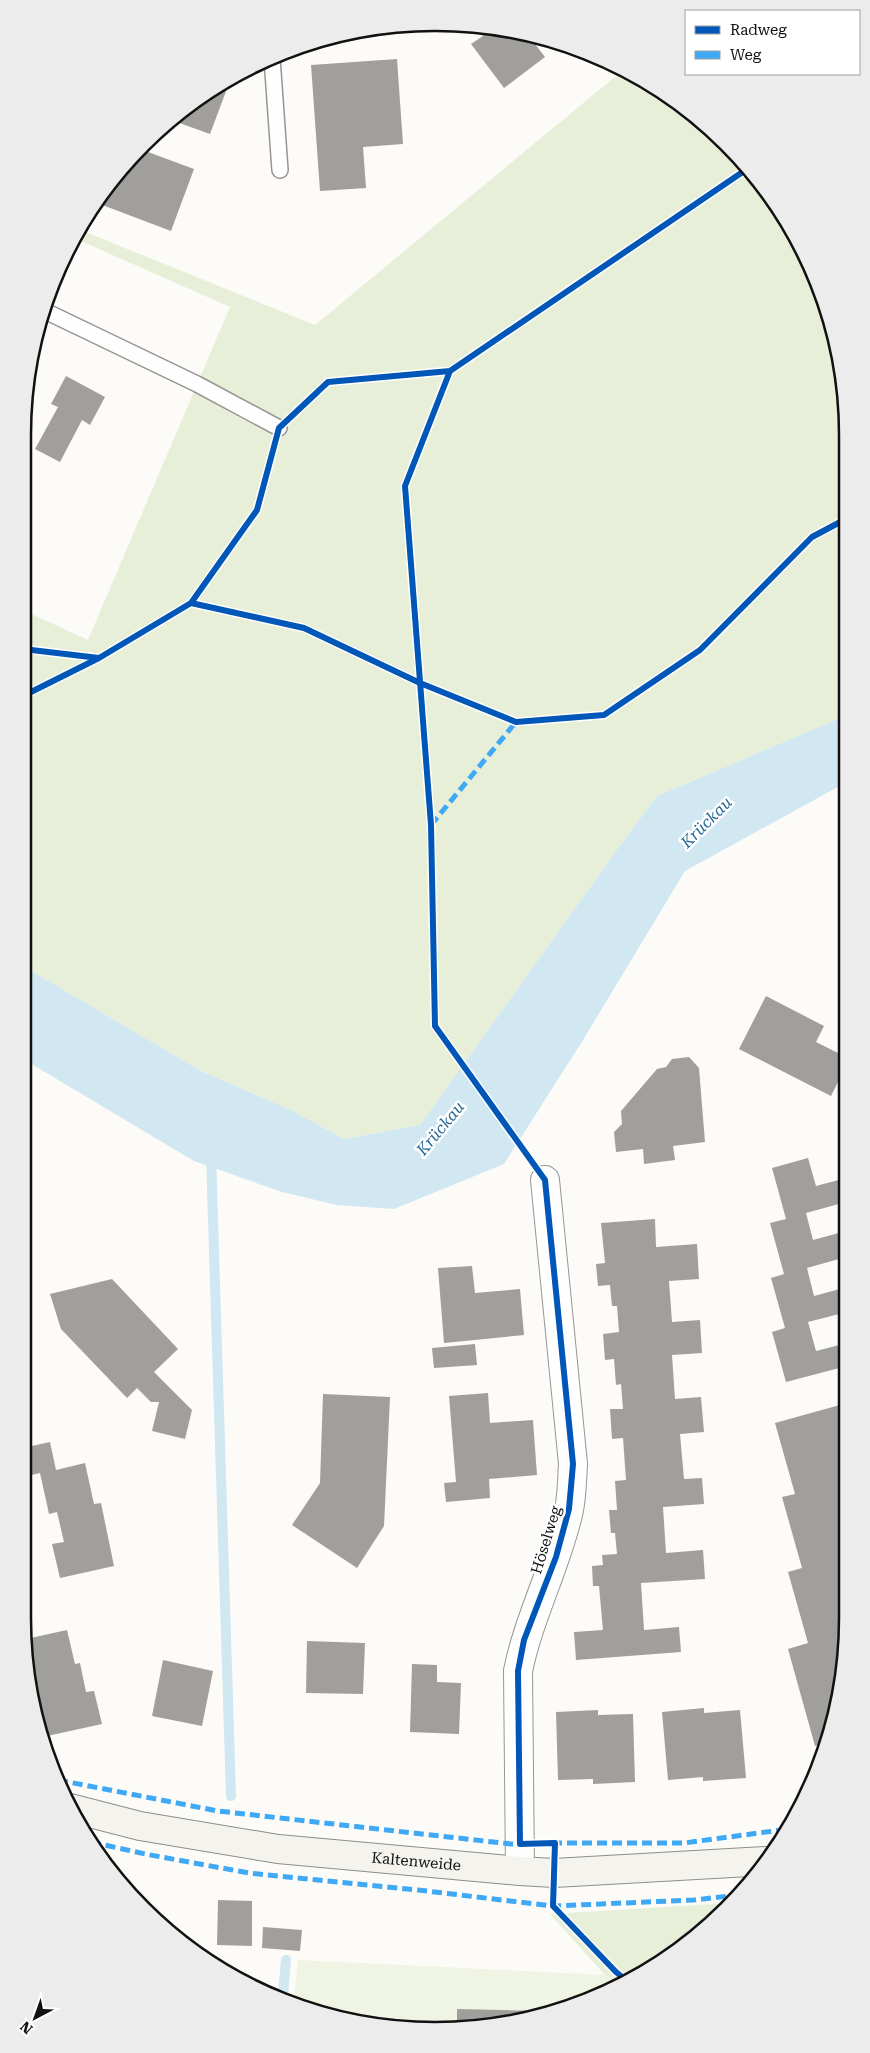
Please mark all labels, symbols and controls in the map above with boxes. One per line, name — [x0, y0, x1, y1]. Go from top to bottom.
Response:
legend — [685, 10, 860, 75]
text: Radweg — [730, 21, 787, 39]
text: Weg — [730, 46, 762, 64]
water label: Krückau — [676, 793, 736, 852]
water label: Krückau — [412, 1098, 468, 1160]
street label: Höselweg — [527, 1503, 565, 1576]
street label: Kaltenweide — [371, 1849, 462, 1875]
north arrow — [10, 1993, 60, 2043]
text: N — [17, 2018, 36, 2037]

